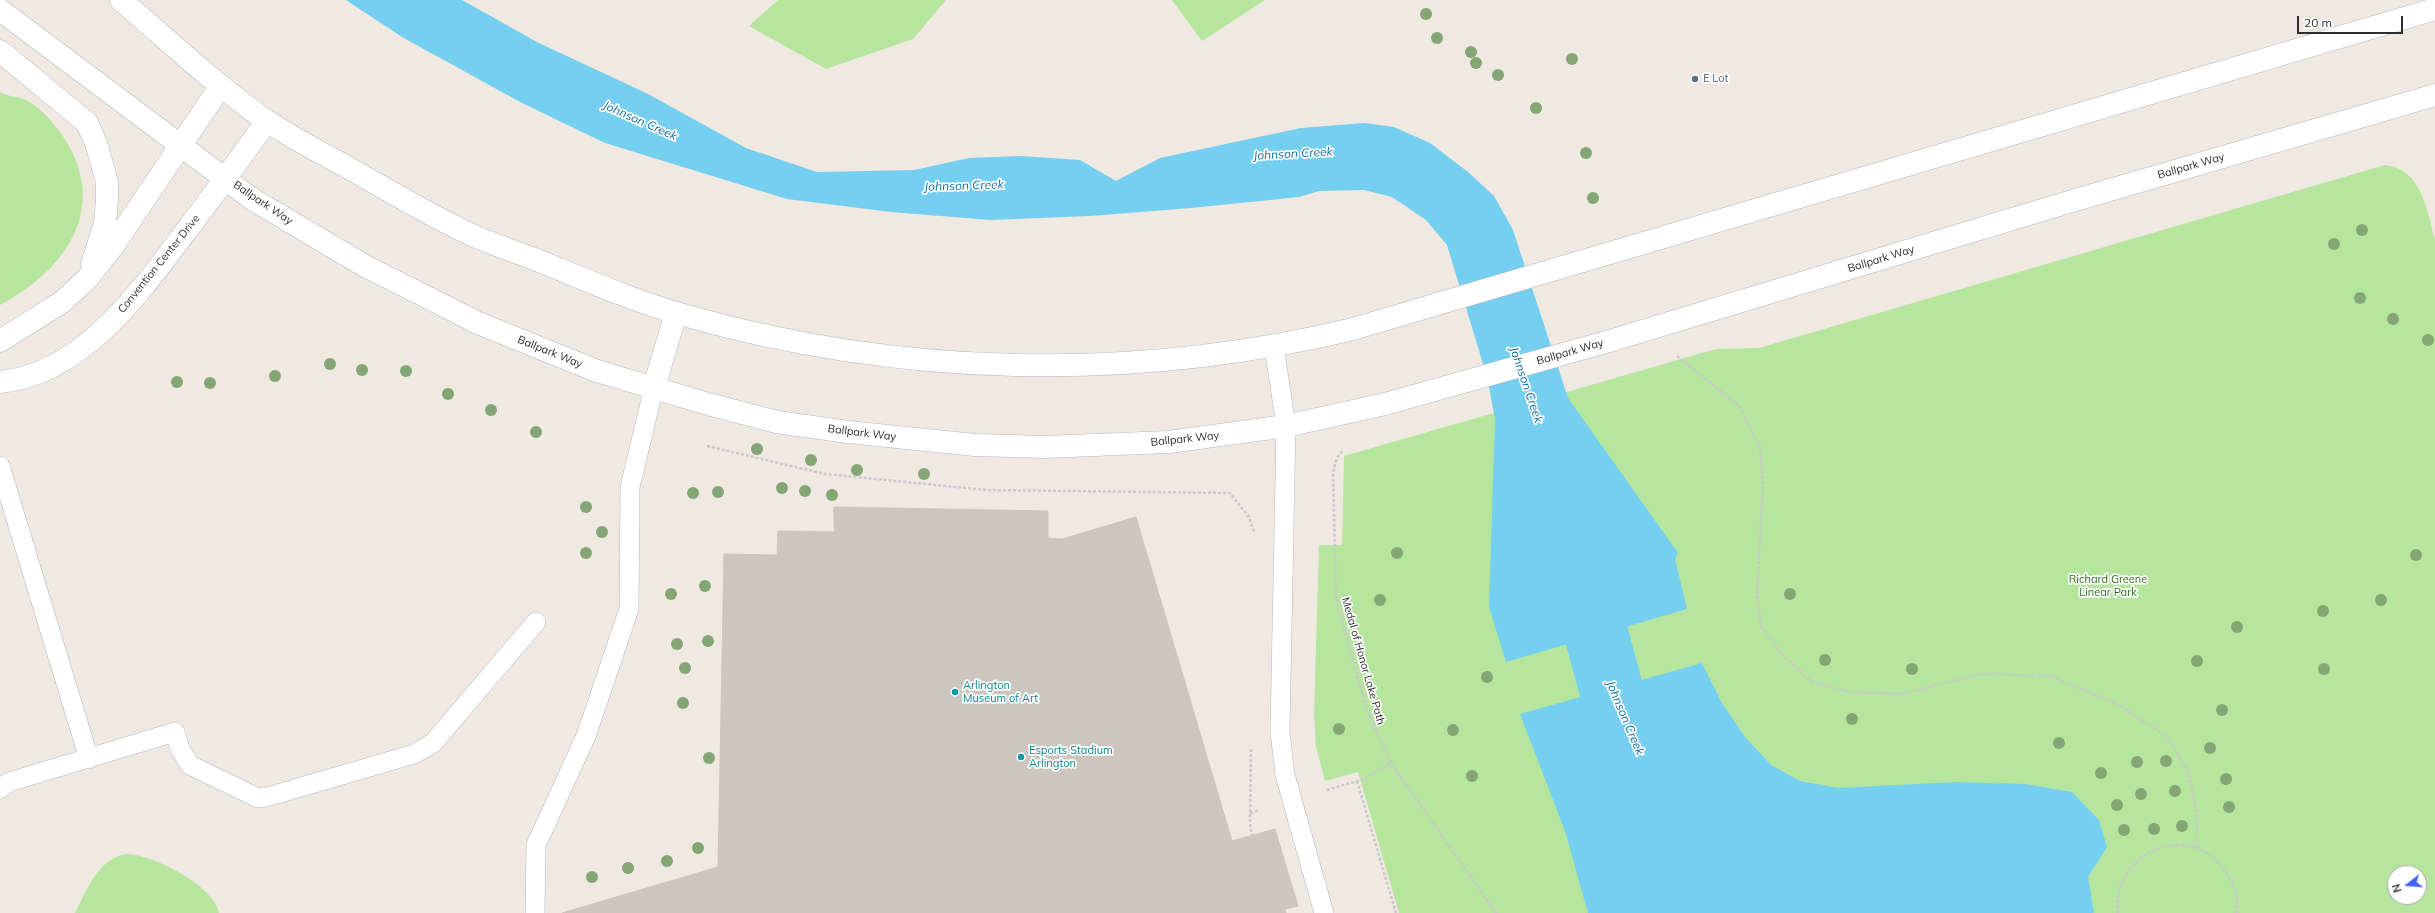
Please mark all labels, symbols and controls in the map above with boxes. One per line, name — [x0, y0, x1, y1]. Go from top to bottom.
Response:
scale bar — [2299, 8, 2405, 34]
text: 20 m — [2304, 15, 2332, 30]
place label: E Lot — [1703, 72, 1728, 86]
marker: E Lot — [1690, 74, 1700, 84]
water label: Johnson Creek — [601, 98, 679, 144]
water label: Johnson Creek — [1253, 145, 1333, 163]
street label: Ballpark Way — [2156, 150, 2226, 182]
water label: Johnson Creek — [924, 177, 1004, 195]
street label: Ballpark Way — [231, 178, 295, 228]
street label: Convention Center Drive — [115, 212, 203, 316]
street label: Ballpark Way — [1846, 243, 1916, 275]
street label: Ballpark Way — [516, 333, 584, 371]
street label: Ballpark Way — [1535, 336, 1605, 368]
water label: Johnson Creek — [1506, 345, 1546, 425]
street label: Ballpark Way — [827, 422, 897, 444]
street label: Ballpark Way — [1150, 429, 1220, 449]
park label: Richard Greene Linear Park — [2069, 573, 2147, 599]
street label: Medal of Honor Lake Path — [1338, 596, 1388, 726]
place label: Arlington Museum of Art — [963, 679, 1038, 705]
water label: Johnson Creek — [1603, 679, 1647, 757]
marker: Arlington Museum of Art — [950, 687, 960, 697]
place label: Esports Stadium Arlington — [1029, 744, 1113, 770]
marker: Esports Stadium Arlington — [1016, 752, 1026, 762]
north arrow — [2387, 865, 2427, 905]
text: N — [2389, 882, 2404, 894]

